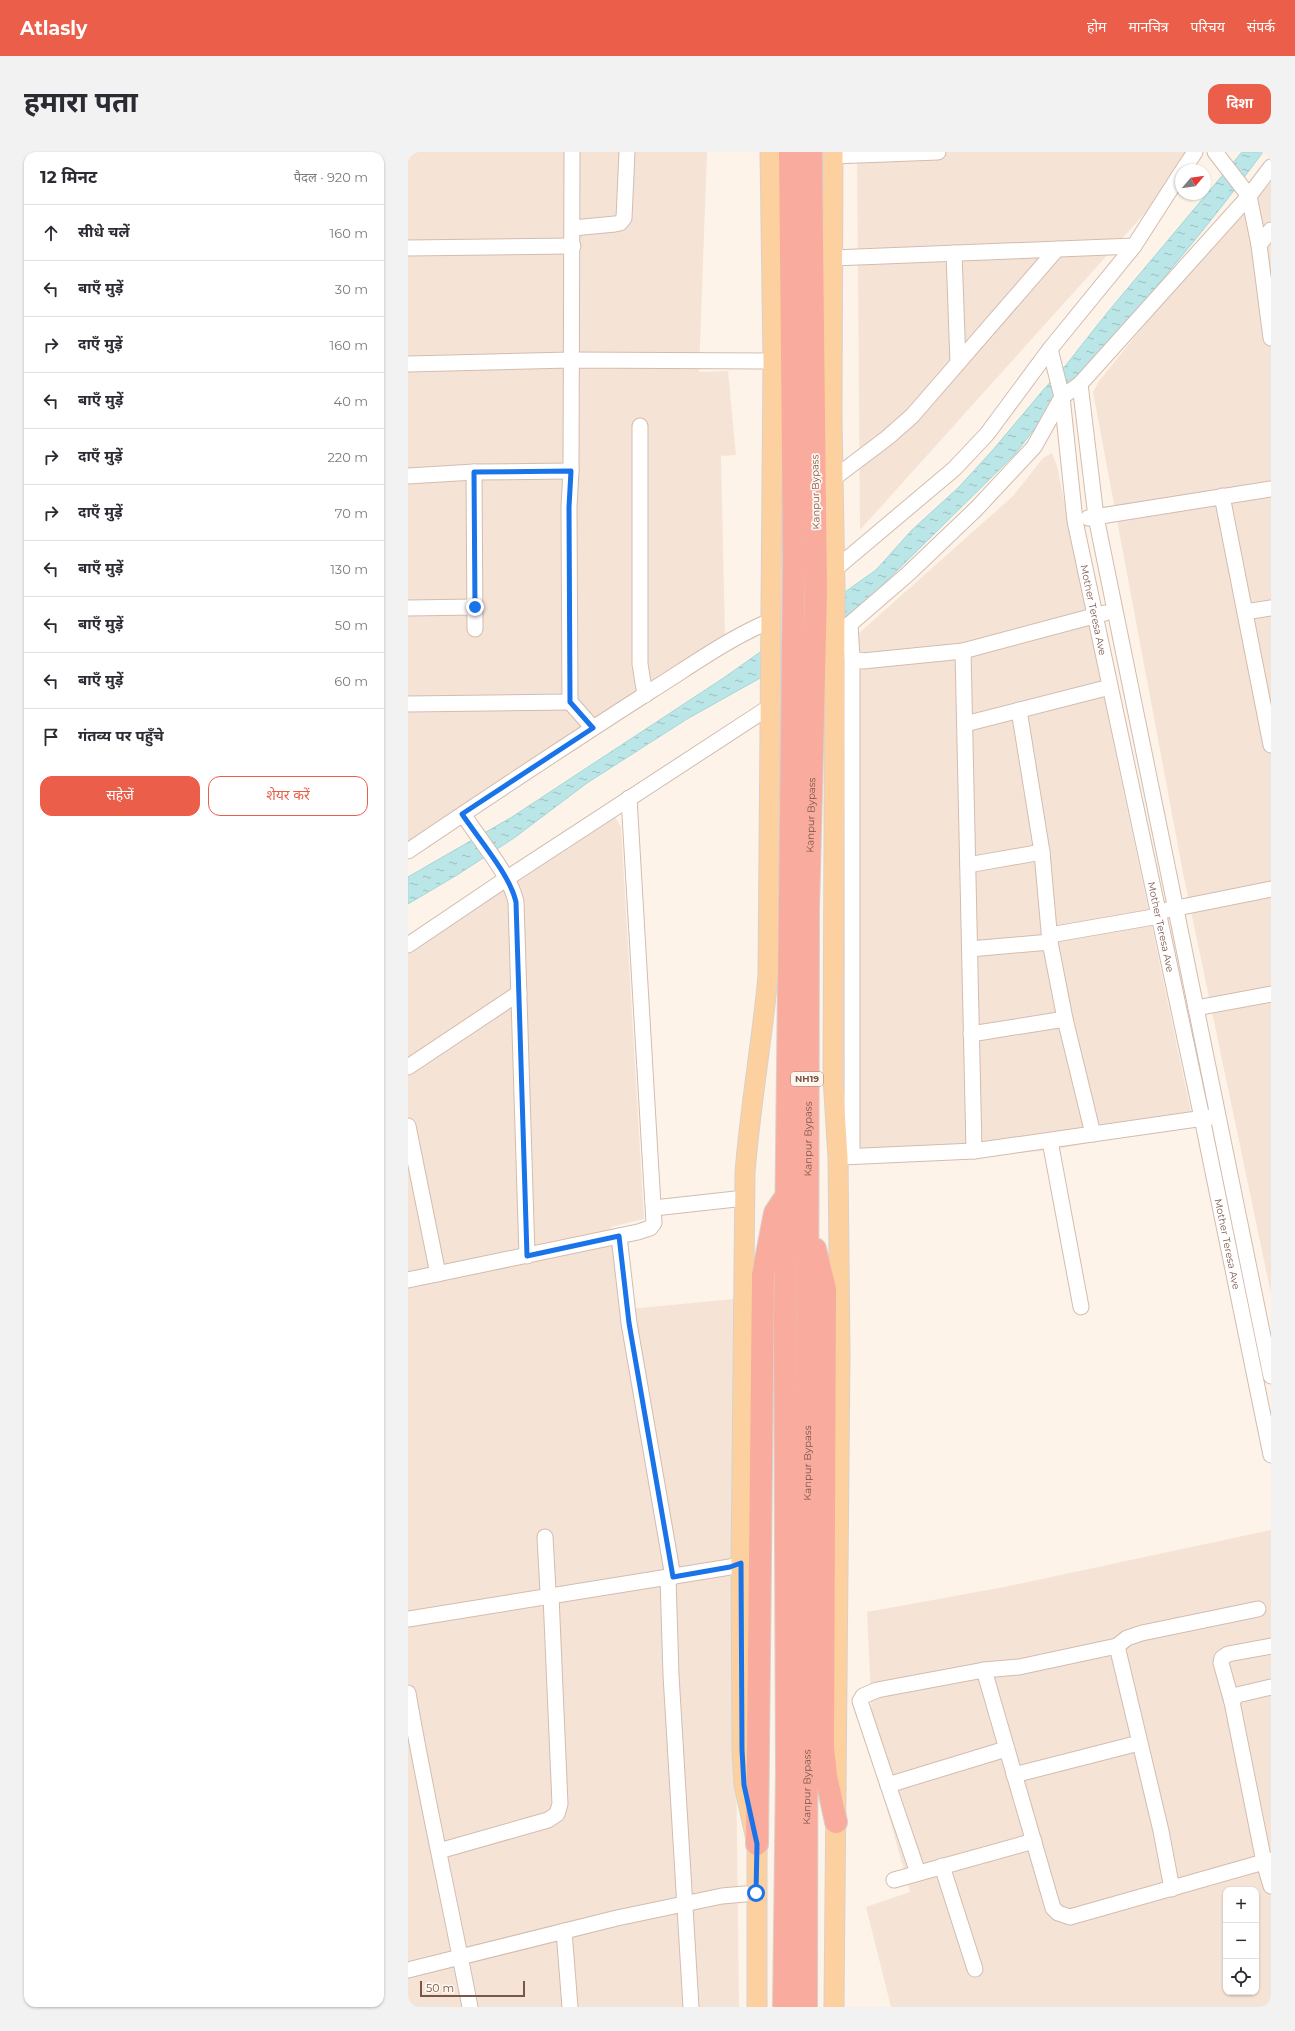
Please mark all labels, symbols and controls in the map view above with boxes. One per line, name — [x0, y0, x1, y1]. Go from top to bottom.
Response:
text: Atlasly — [20, 17, 87, 40]
text: होम — [1087, 18, 1106, 36]
text: मानचित्र — [1128, 18, 1169, 36]
text: परिचय — [1191, 18, 1225, 36]
text: संपर्क — [1247, 18, 1275, 36]
button: दिशा — [1208, 84, 1271, 124]
text: हमारा पता — [24, 85, 138, 119]
north arrow — [1175, 164, 1211, 200]
text: 12 मिनट — [40, 167, 97, 187]
text: पैदल · 920 m — [294, 169, 368, 185]
icon: ahead — [40, 222, 62, 244]
text: सीधे चलें — [78, 222, 130, 241]
text: 160 m — [330, 225, 368, 241]
icon: left — [40, 278, 62, 300]
text: बाएँ मुड़ें — [78, 278, 123, 297]
text: 30 m — [335, 281, 368, 297]
icon: right — [40, 334, 62, 356]
text: दाएँ मुड़ें — [78, 334, 123, 353]
text: 160 m — [330, 337, 368, 353]
icon: left — [40, 390, 62, 412]
text: बाएँ मुड़ें — [78, 390, 123, 409]
text: 40 m — [334, 393, 368, 409]
icon: right — [40, 446, 62, 468]
text: दाएँ मुड़ें — [78, 446, 123, 465]
text: 220 m — [327, 449, 368, 465]
street label: Kanpur Bypass — [808, 454, 823, 530]
icon: right — [40, 502, 62, 524]
text: दाएँ मुड़ें — [78, 502, 123, 521]
text: 70 m — [335, 505, 368, 521]
icon: left — [40, 558, 62, 580]
text: बाएँ मुड़ें — [78, 558, 123, 577]
text: 130 m — [330, 561, 368, 577]
street label: Mother Teresa Ave — [1077, 564, 1109, 656]
route end — [466, 598, 484, 616]
icon: left — [40, 614, 62, 636]
text: बाएँ मुड़ें — [78, 614, 123, 633]
text: 50 m — [335, 617, 368, 633]
icon: left — [40, 670, 62, 692]
text: बाएँ मुड़ें — [78, 670, 123, 689]
text: 60 m — [334, 673, 368, 689]
icon: arrive — [40, 726, 62, 748]
text: गंतव्य पर पहुँचे — [78, 726, 164, 745]
button: सहेजें — [40, 776, 200, 816]
button: शेयर करें — [208, 776, 368, 816]
street label: Kanpur Bypass — [803, 777, 818, 853]
street label: Mother Teresa Ave — [1145, 880, 1177, 973]
road number: NH19 — [791, 1072, 823, 1086]
street label: Kanpur Bypass — [802, 1101, 815, 1177]
street label: Mother Teresa Ave — [1212, 1197, 1243, 1290]
street label: Kanpur Bypass — [801, 1425, 814, 1501]
street label: Kanpur Bypass — [800, 1749, 813, 1825]
route start — [747, 1884, 765, 1902]
map controls — [1223, 1887, 1259, 1995]
button: + — [1223, 1887, 1259, 1923]
button: − — [1223, 1923, 1259, 1959]
button: locate — [1223, 1959, 1259, 1995]
scale bar — [420, 1979, 525, 1998]
text: 50 m — [426, 1981, 454, 1995]

